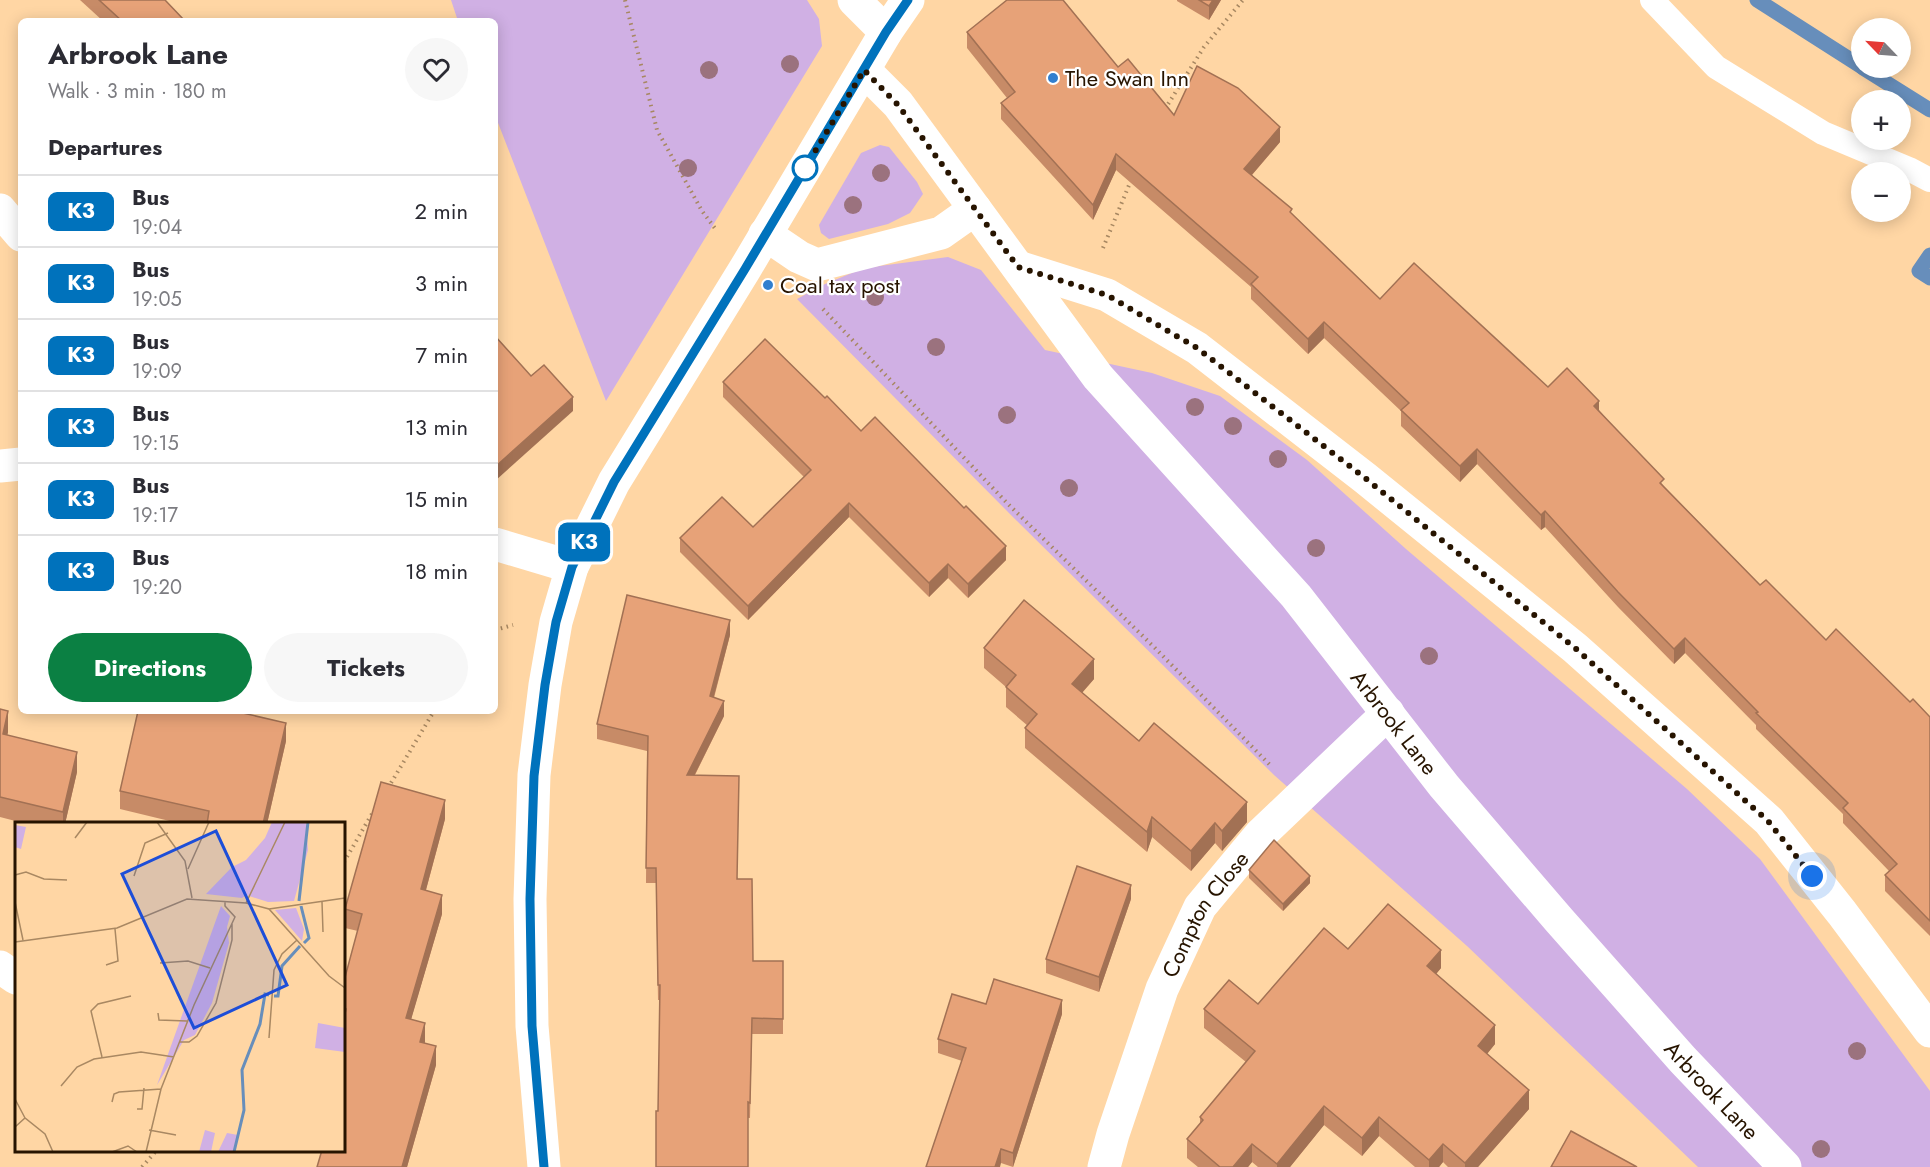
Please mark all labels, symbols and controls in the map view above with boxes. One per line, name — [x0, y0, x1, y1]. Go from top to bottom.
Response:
north arrow — [1851, 18, 1911, 78]
map controls — [1851, 18, 1911, 222]
text: Arbrook Lane — [48, 34, 228, 75]
button: heart — [405, 38, 468, 101]
place label: The Swan Inn — [1065, 62, 1189, 94]
marker: The Swan Inn — [1046, 71, 1060, 85]
text: Walk · 3 min · 180 m — [48, 77, 227, 106]
button: + — [1851, 90, 1911, 150]
text: Departures — [48, 131, 162, 163]
unlabelled marker — [792, 155, 818, 181]
button: − — [1851, 162, 1911, 222]
text: Bus — [132, 181, 169, 213]
text: 2 min — [414, 195, 468, 227]
text: K3 — [67, 196, 95, 226]
text: 19:04 — [132, 213, 182, 242]
text: Bus — [132, 253, 169, 285]
text: 3 min — [415, 267, 468, 299]
text: K3 — [67, 268, 95, 298]
place label: Coal tax post — [780, 269, 900, 301]
marker: Coal tax post — [761, 278, 775, 292]
text: 19:05 — [132, 285, 182, 314]
text: Bus — [132, 325, 169, 357]
text: 7 min — [415, 339, 468, 371]
text: K3 — [67, 340, 95, 370]
text: 19:09 — [132, 357, 182, 386]
text: Bus — [132, 397, 169, 429]
text: 13 min — [405, 411, 468, 443]
text: K3 — [67, 412, 95, 442]
text: 19:15 — [132, 429, 179, 458]
text: Bus — [132, 469, 169, 501]
text: 15 min — [405, 483, 468, 515]
text: K3 — [67, 484, 95, 514]
text: 19:17 — [132, 501, 178, 530]
line badge: K3 — [557, 522, 611, 562]
text: K3 — [570, 527, 598, 557]
text: Bus — [132, 541, 169, 573]
text: 18 min — [405, 555, 468, 587]
text: K3 — [67, 556, 95, 586]
text: 19:20 — [132, 573, 182, 602]
button: Directions — [48, 633, 252, 702]
button: Tickets — [264, 633, 468, 702]
street label: Arbrook Lane — [1343, 663, 1446, 782]
inset map — [15, 822, 345, 1152]
street label: Compton Close — [1154, 844, 1256, 983]
your location — [1797, 861, 1827, 891]
street label: Arbrook Lane — [1657, 1034, 1767, 1147]

